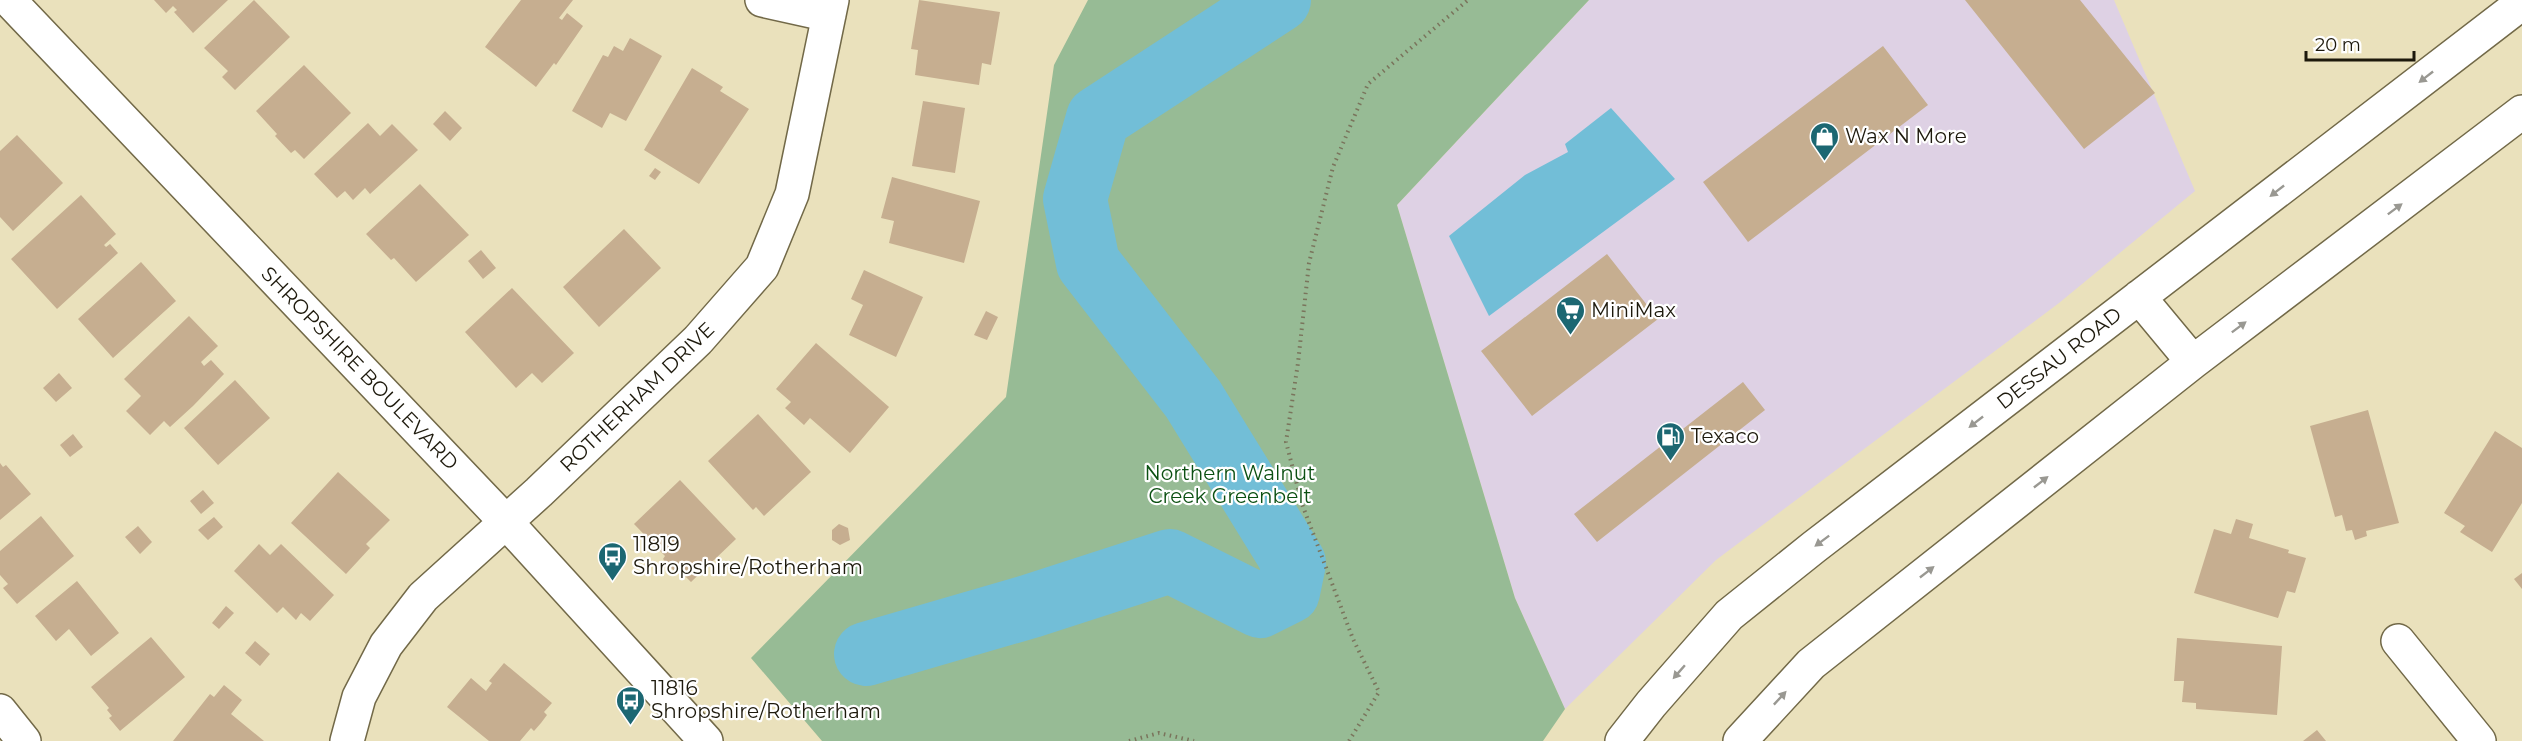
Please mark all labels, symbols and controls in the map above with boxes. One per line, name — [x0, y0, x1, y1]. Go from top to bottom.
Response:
scale bar — [2306, 24, 2414, 62]
text: 20 m — [2315, 34, 2361, 56]
one-way arrow — [2418, 70, 2433, 82]
shop icon: Wax N More — [1808, 120, 1840, 162]
place label: Wax N More — [1845, 124, 1967, 148]
one-way arrow — [2269, 185, 2284, 197]
one-way arrow — [2387, 203, 2402, 215]
street label: SHROPSHIRE BOULEVARD — [257, 261, 463, 475]
supermarket icon: MiniMax — [1554, 294, 1586, 336]
place label: MiniMax — [1591, 298, 1676, 322]
street label: DESSAU ROAD — [1992, 302, 2126, 414]
street label: ROTHERHAM DRIVE — [555, 317, 719, 477]
one-way arrow — [2232, 321, 2247, 333]
one-way arrow — [1969, 416, 1984, 428]
fuel station icon: Texaco — [1654, 420, 1686, 462]
place label: Texaco — [1691, 424, 1759, 448]
park label: Northern Walnut Creek Greenbelt — [1145, 461, 1315, 508]
one-way arrow — [2033, 476, 2049, 489]
place label: 11819 Shropshire/Rotherham — [633, 532, 863, 579]
one-way arrow — [1814, 535, 1829, 547]
bus stop icon: 11819 Shropshire/Rotherham — [596, 540, 628, 582]
one-way arrow — [1920, 566, 1935, 578]
one-way arrow — [1672, 665, 1686, 680]
place label: 11816 Shropshire/Rotherham — [651, 676, 881, 723]
bus stop icon: 11816 Shropshire/Rotherham — [614, 684, 646, 726]
one-way arrow — [1772, 692, 1786, 706]

